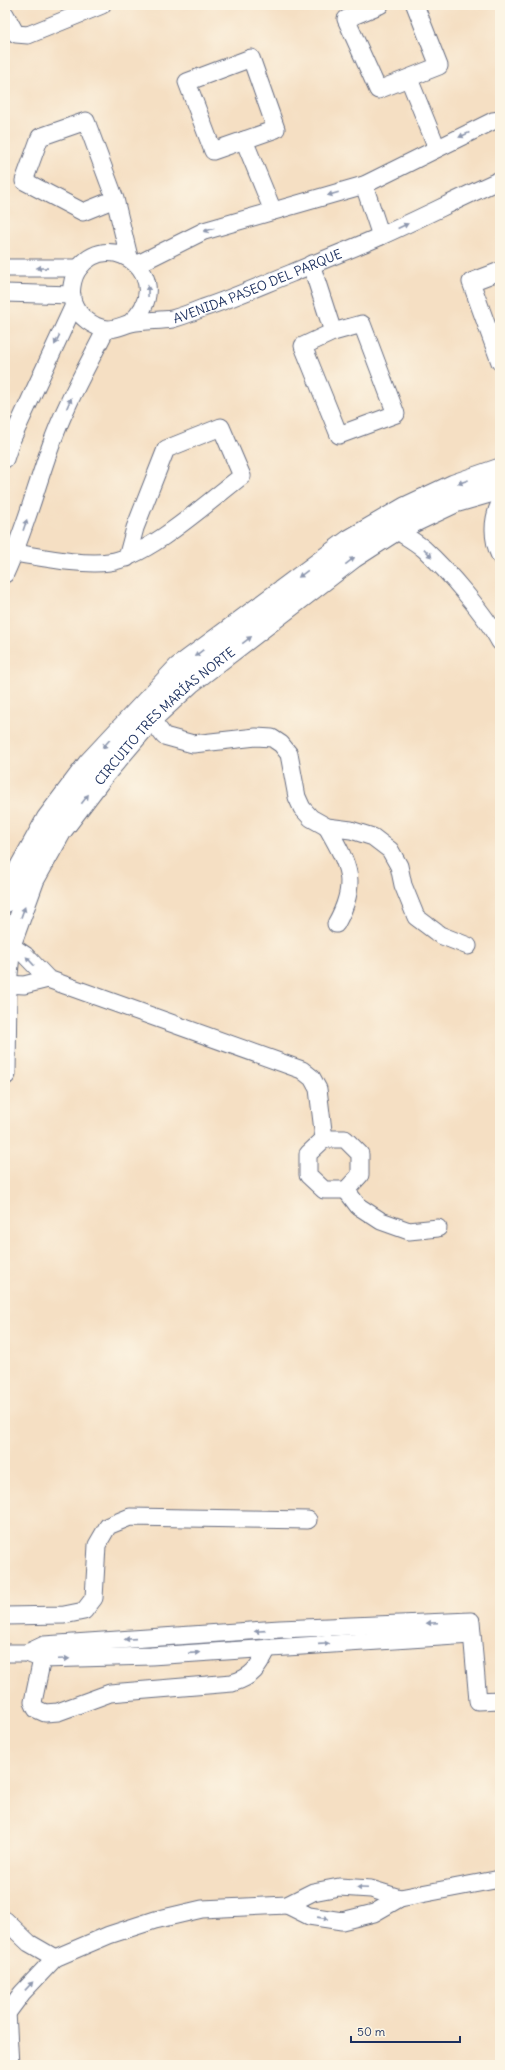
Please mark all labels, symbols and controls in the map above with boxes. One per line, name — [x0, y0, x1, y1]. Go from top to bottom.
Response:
one-way arrow — [459, 132, 470, 138]
one-way arrow — [327, 191, 339, 197]
one-way arrow — [397, 223, 408, 229]
one-way arrow — [202, 227, 214, 233]
street label: AVENIDA PASEO DEL PARQUE — [171, 245, 345, 327]
one-way arrow — [36, 264, 48, 271]
one-way arrow — [144, 285, 151, 297]
one-way arrow — [54, 334, 60, 346]
one-way arrow — [67, 397, 73, 409]
one-way arrow — [457, 479, 469, 485]
one-way arrow — [22, 519, 28, 531]
one-way arrow — [423, 548, 432, 558]
one-way arrow — [344, 556, 355, 565]
one-way arrow — [297, 570, 308, 579]
one-way arrow — [242, 636, 253, 645]
street label: CIRCUITO TRES MARÍAS NORTE — [91, 643, 239, 789]
one-way arrow — [193, 648, 204, 657]
one-way arrow — [102, 738, 111, 749]
one-way arrow — [81, 794, 89, 804]
one-way arrow — [20, 906, 26, 918]
one-way arrow — [26, 955, 35, 966]
one-way arrow — [426, 1619, 438, 1626]
one-way arrow — [254, 1627, 266, 1634]
one-way arrow — [123, 1636, 136, 1642]
one-way arrow — [318, 1641, 330, 1648]
one-way arrow — [188, 1650, 201, 1656]
one-way arrow — [58, 1655, 70, 1662]
one-way arrow — [356, 1885, 368, 1892]
one-way arrow — [317, 1915, 329, 1921]
one-way arrow — [24, 1981, 34, 1991]
scale bar — [351, 2018, 460, 2044]
text: 50 m — [357, 2024, 386, 2039]

